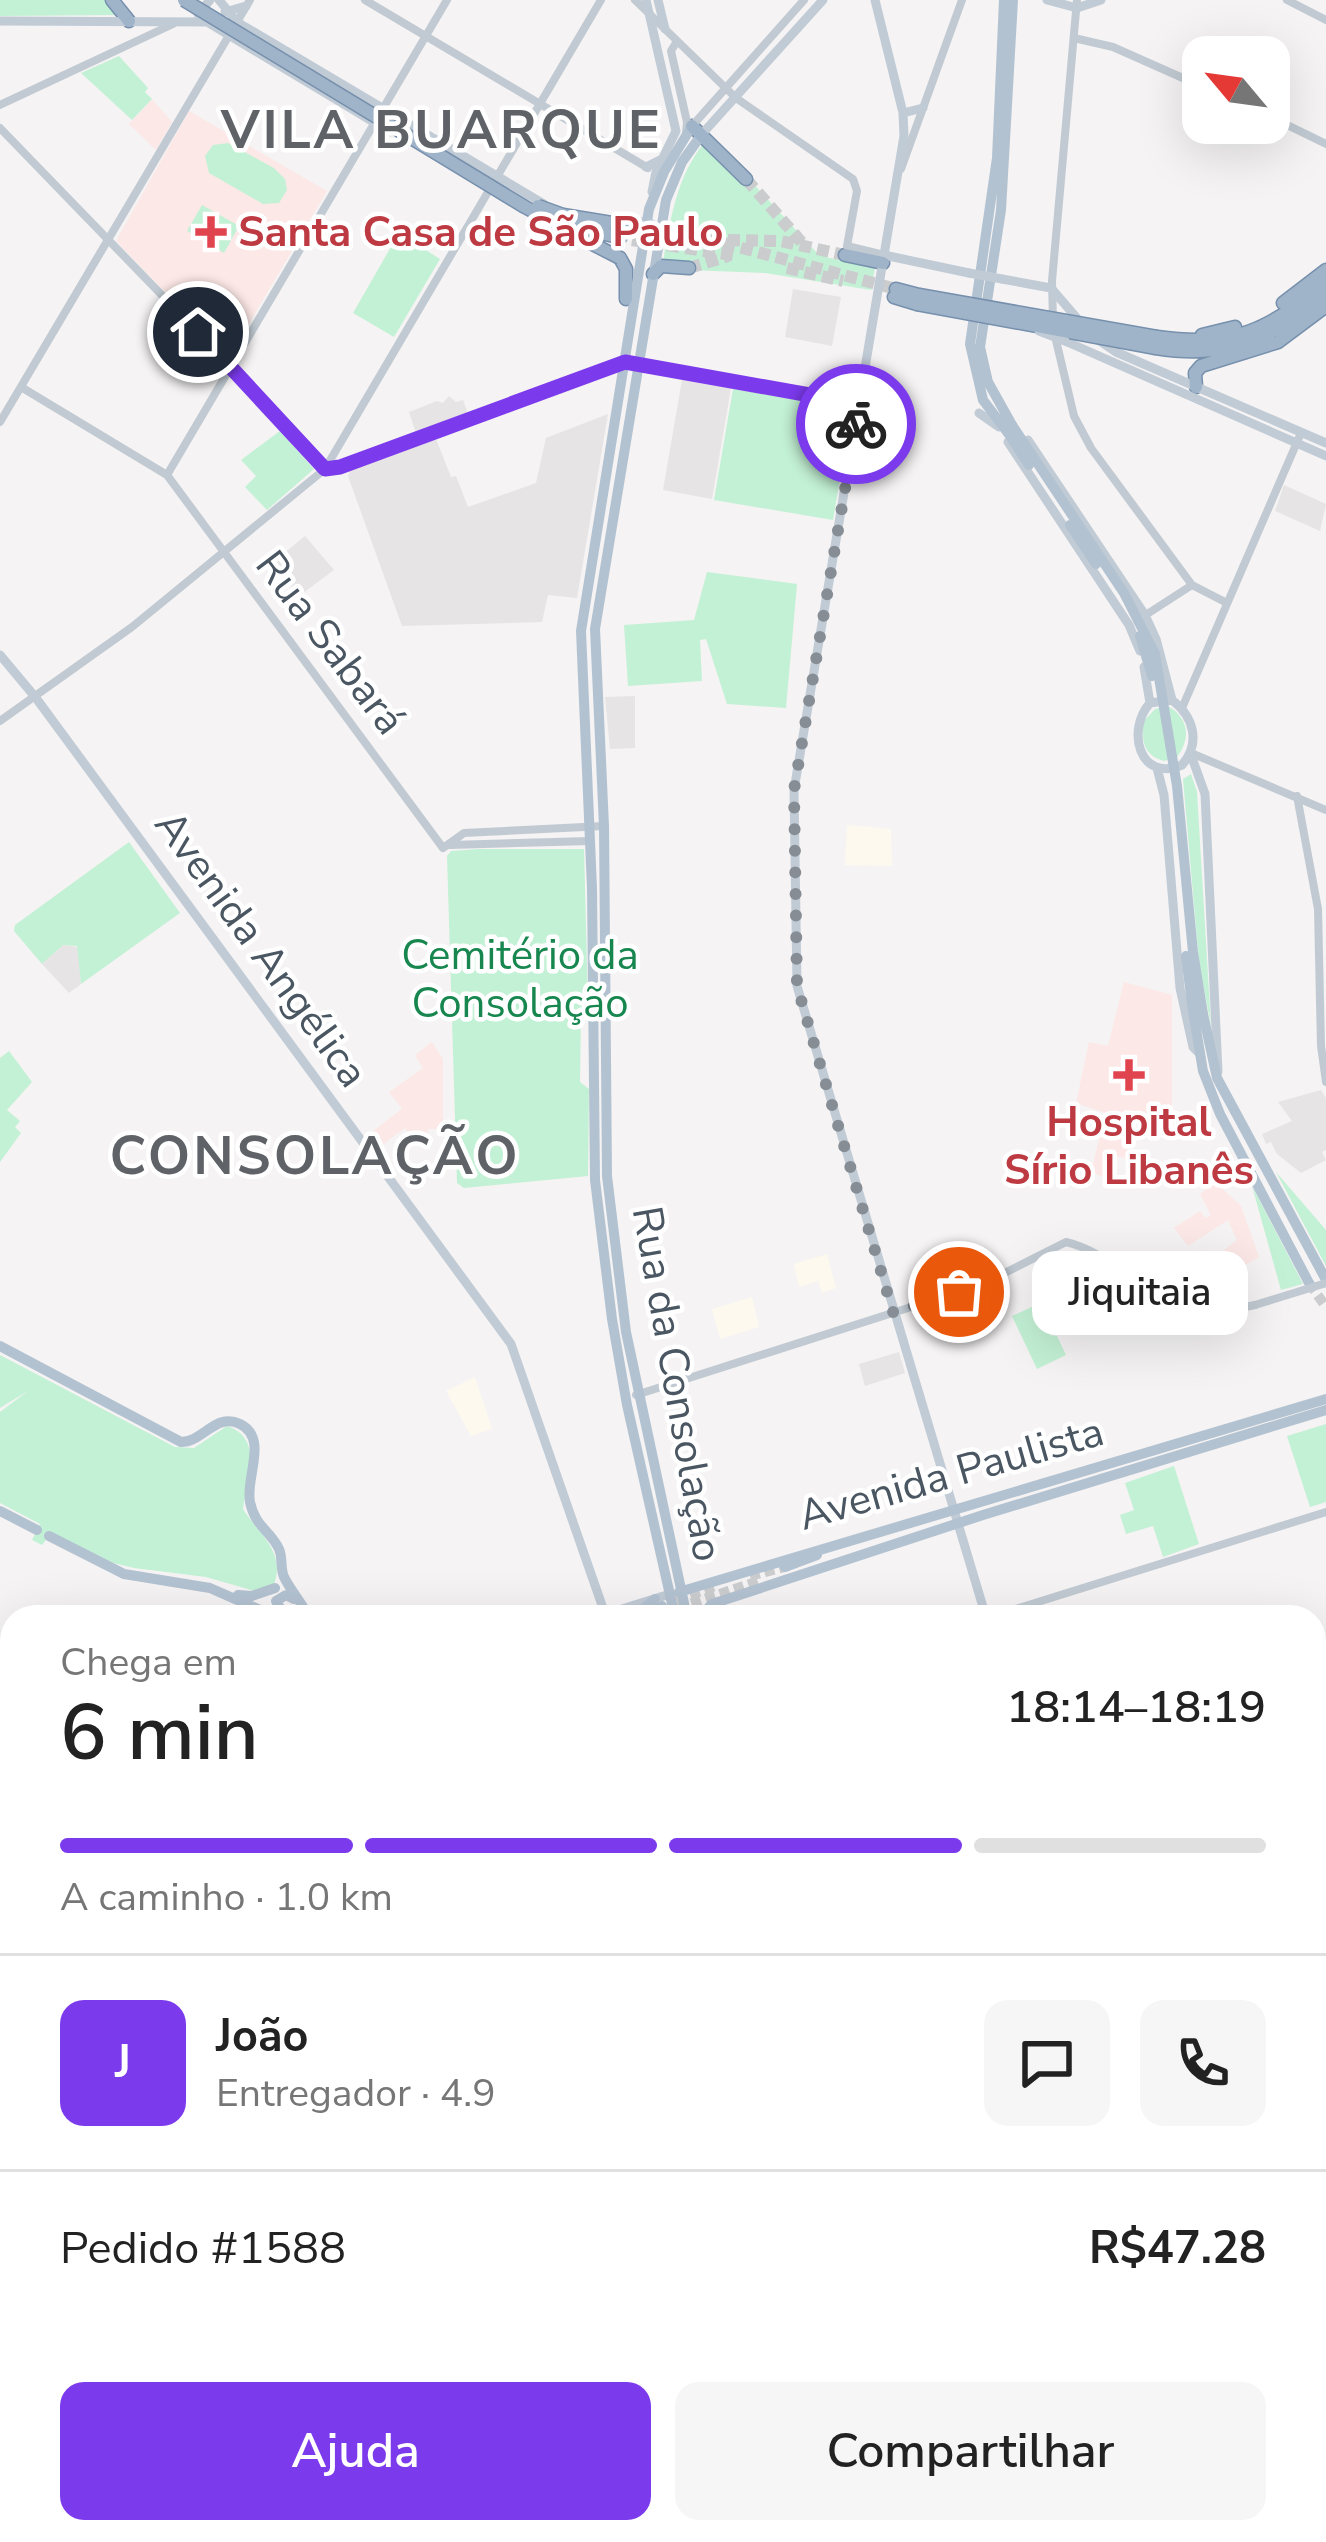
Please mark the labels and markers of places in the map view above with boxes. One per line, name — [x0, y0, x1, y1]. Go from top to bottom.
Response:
place label: Santa Casa de São Paulo — [238, 204, 723, 261]
marker: Santa Casa de São Paulo — [195, 216, 227, 248]
pin — [147, 281, 249, 383]
marker: Hospital Sírio Libanês — [1113, 1059, 1145, 1091]
place label: Hospital Sírio Libanês — [1004, 1094, 1254, 1199]
pin — [908, 1241, 1010, 1343]
callout: Jiquitaia — [1031, 1250, 1247, 1334]

